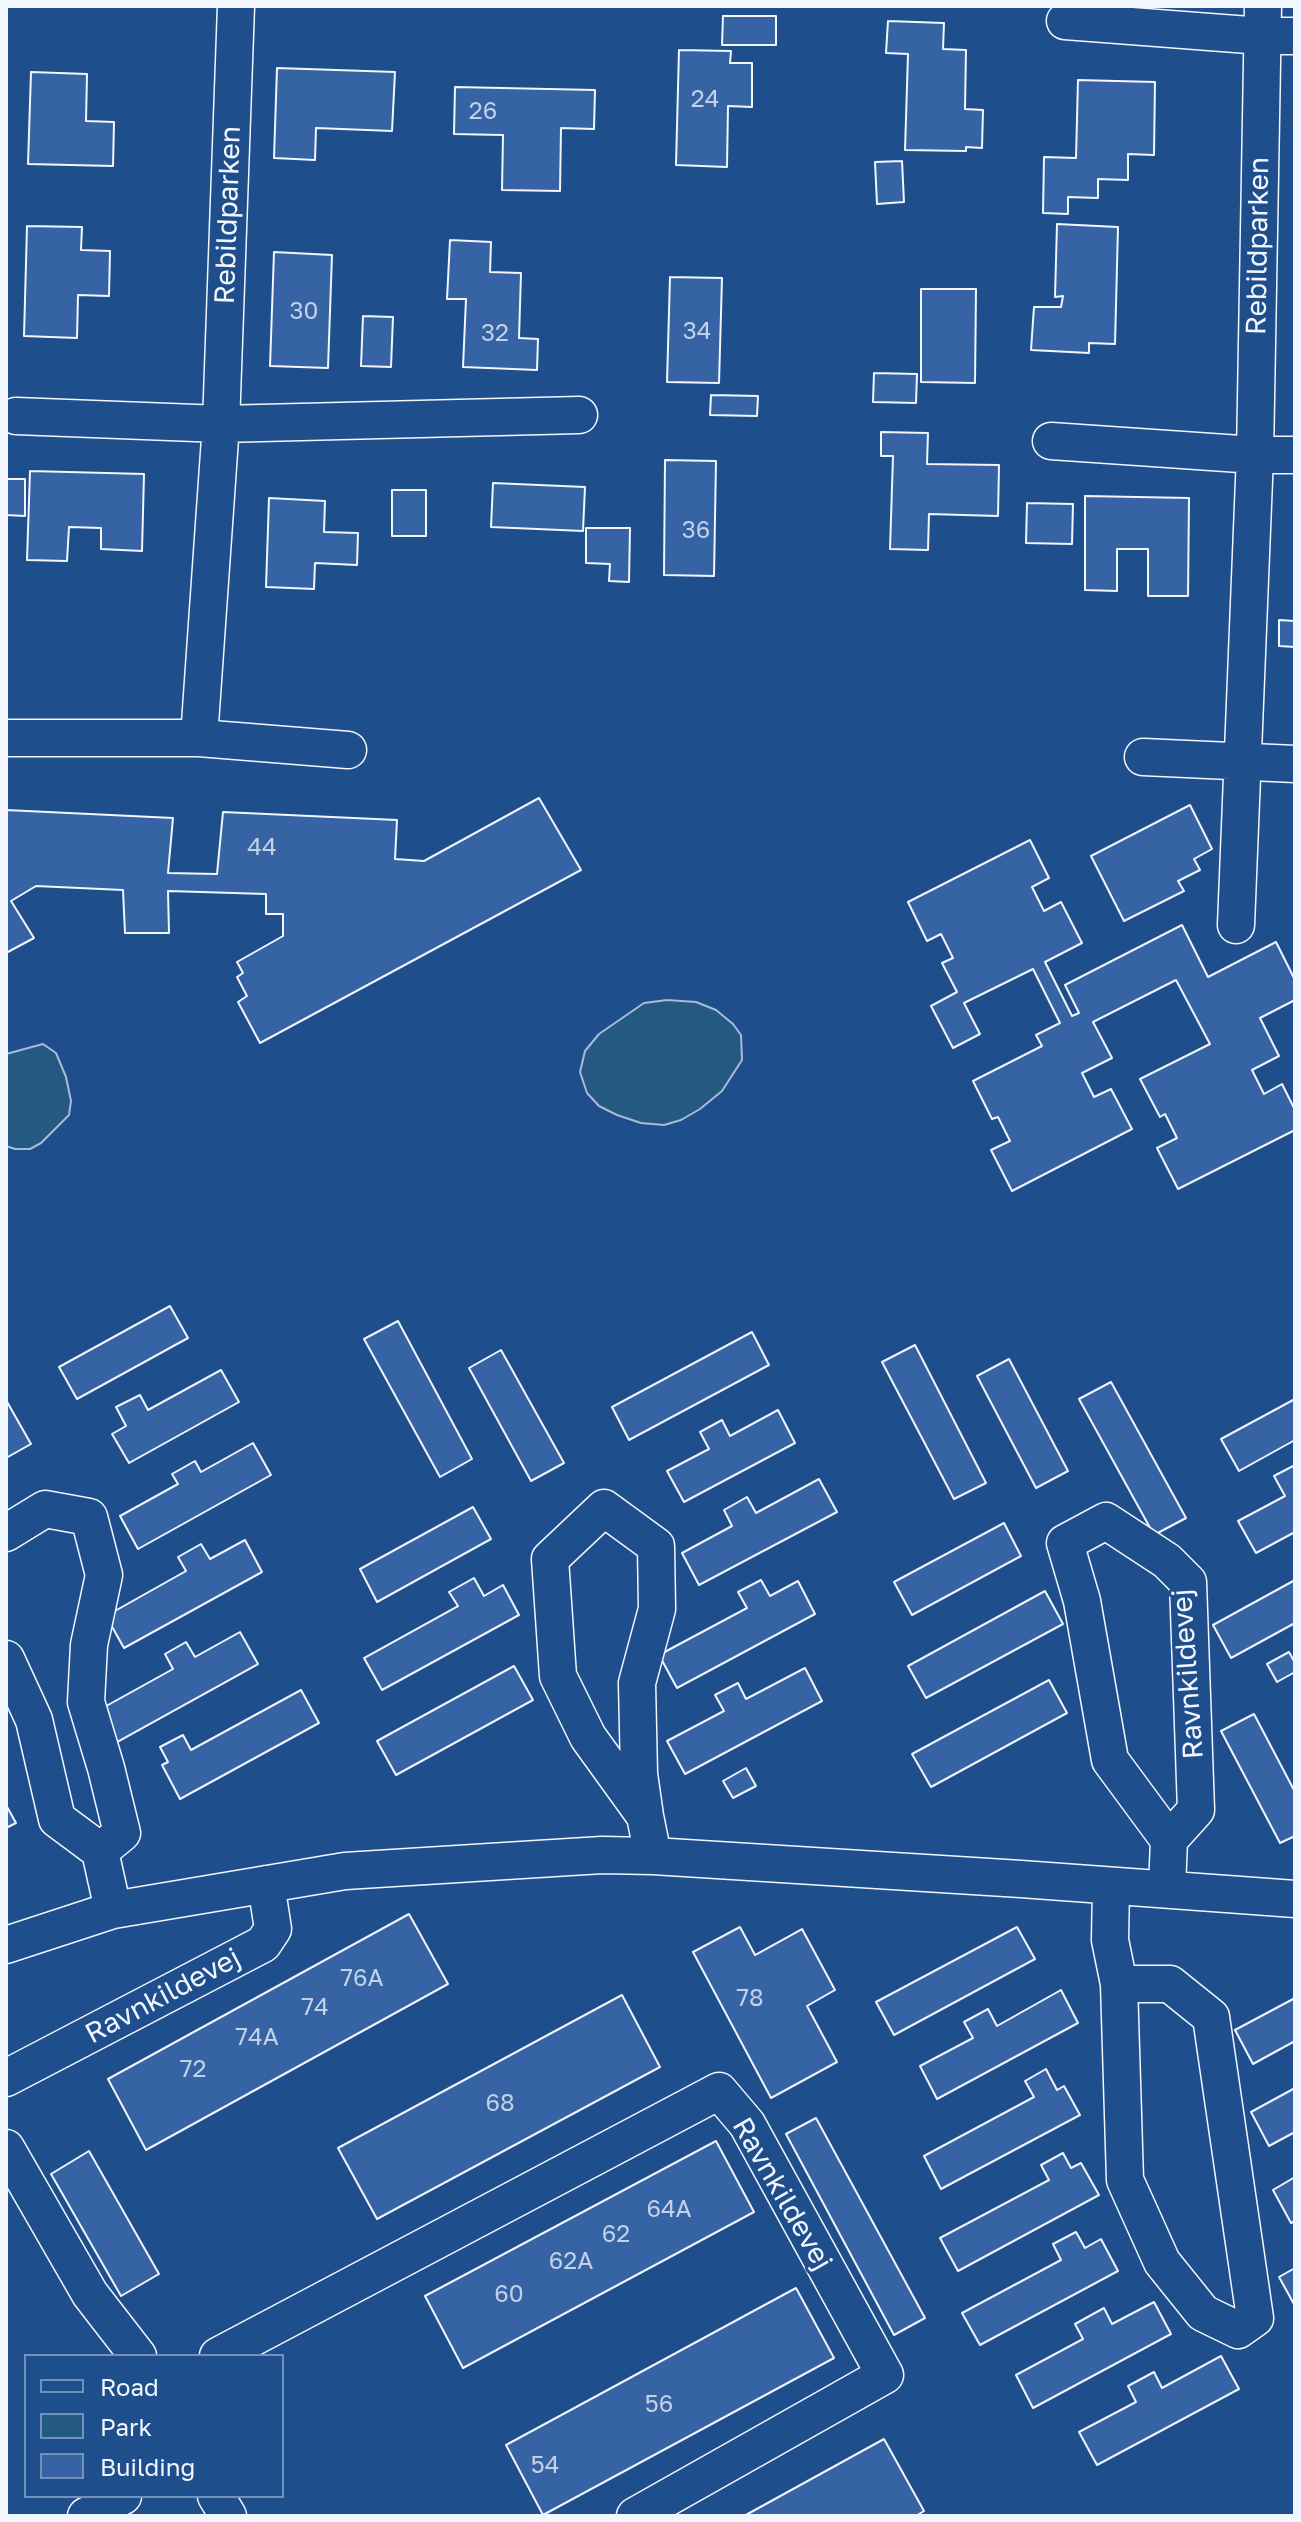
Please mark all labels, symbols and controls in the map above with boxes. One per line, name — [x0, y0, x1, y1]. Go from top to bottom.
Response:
house number: 24 — [691, 85, 719, 113]
house number: 26 — [469, 97, 497, 125]
street label: Rebildparken — [208, 125, 248, 305]
street label: Rebildparken — [1240, 157, 1276, 335]
house number: 30 — [290, 297, 318, 325]
house number: 34 — [683, 317, 711, 345]
house number: 32 — [481, 319, 509, 347]
house number: 36 — [682, 516, 710, 544]
house number: 44 — [247, 833, 277, 861]
street label: Ravnkildevej — [1165, 1588, 1211, 1760]
street label: Ravnkildevej — [80, 1941, 246, 2051]
house number: 76A — [340, 1964, 384, 1992]
house number: 78 — [736, 1984, 764, 2012]
house number: 74 — [301, 1993, 329, 2021]
house number: 74A — [235, 2023, 279, 2051]
house number: 72 — [180, 2055, 206, 2083]
house number: 68 — [485, 2089, 515, 2117]
street label: Ravnkildevej — [725, 2112, 839, 2276]
house number: 64A — [646, 2195, 692, 2223]
house number: 62 — [602, 2220, 630, 2248]
house number: 62A — [549, 2247, 593, 2275]
house number: 60 — [494, 2280, 524, 2308]
legend — [24, 2354, 284, 2498]
text: Road — [100, 2372, 159, 2401]
house number: 56 — [645, 2390, 673, 2418]
text: Park — [100, 2412, 152, 2441]
house number: 54 — [531, 2451, 559, 2479]
text: Building — [100, 2452, 195, 2481]

